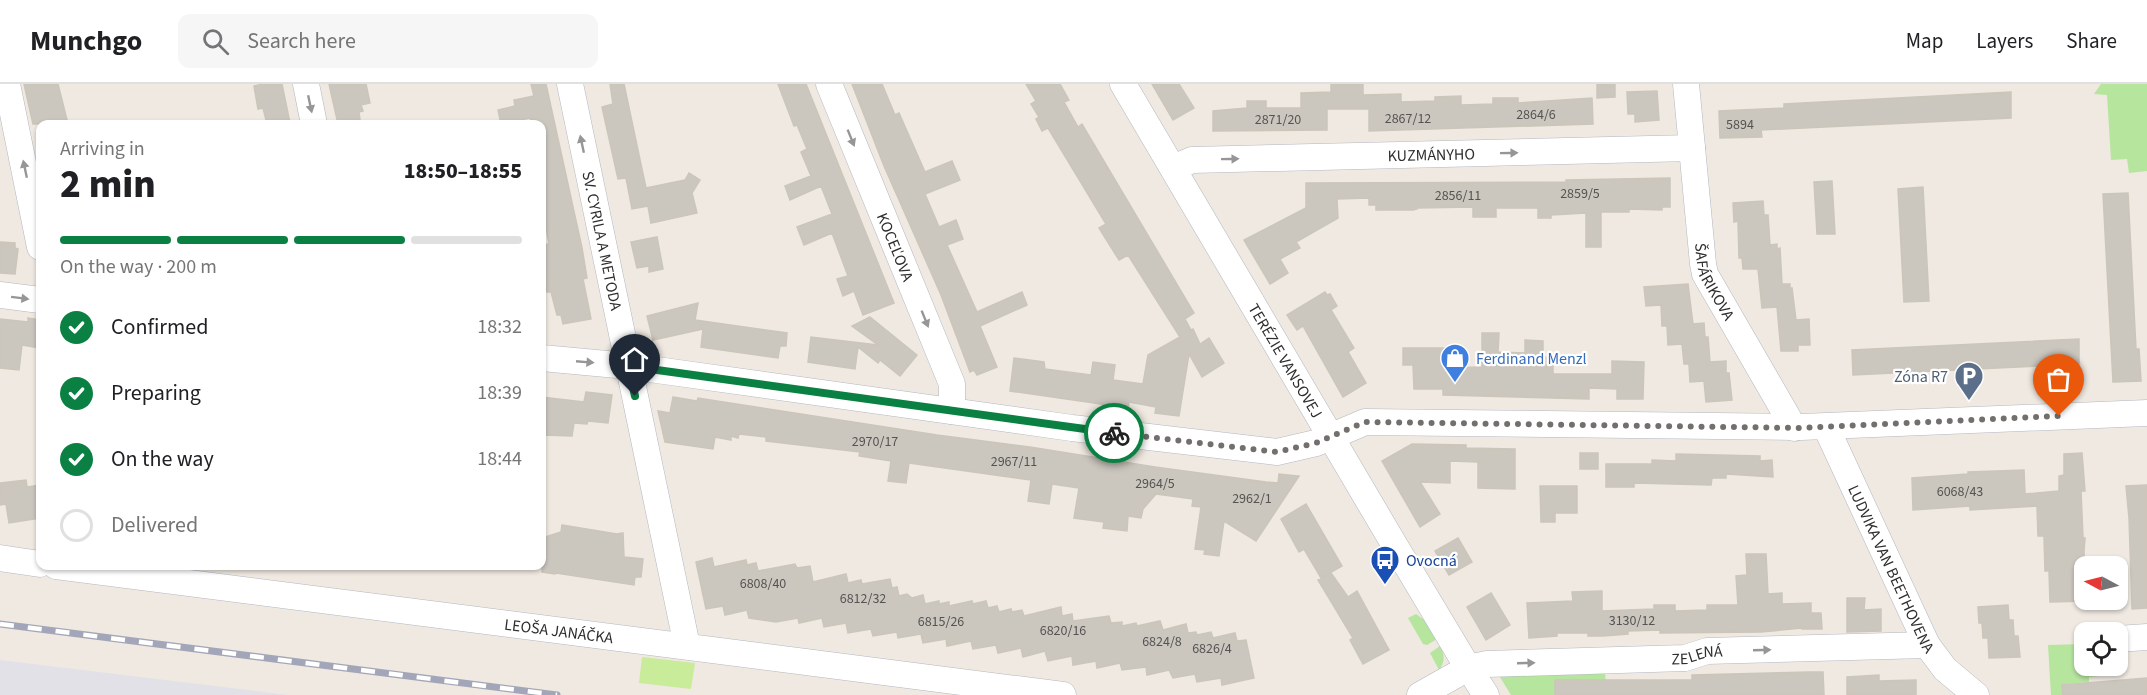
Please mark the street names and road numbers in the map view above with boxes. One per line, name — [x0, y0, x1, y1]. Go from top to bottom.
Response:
street label: KUZMÁNYHO — [1387, 143, 1475, 167]
street label: SV. CYRILA A METODA — [576, 169, 627, 313]
street label: KOCEĽOVA — [871, 210, 919, 285]
street label: ŠAFÁRIKOVA — [1689, 242, 1740, 325]
street label: TERÉZIE VANSOVEJ — [1243, 300, 1327, 422]
street label: LUDVIKA VAN BEETHOVENA — [1842, 481, 1939, 658]
street label: LEOŠA JANÁČKA — [503, 614, 615, 649]
street label: ZELENÁ — [1671, 641, 1723, 670]

